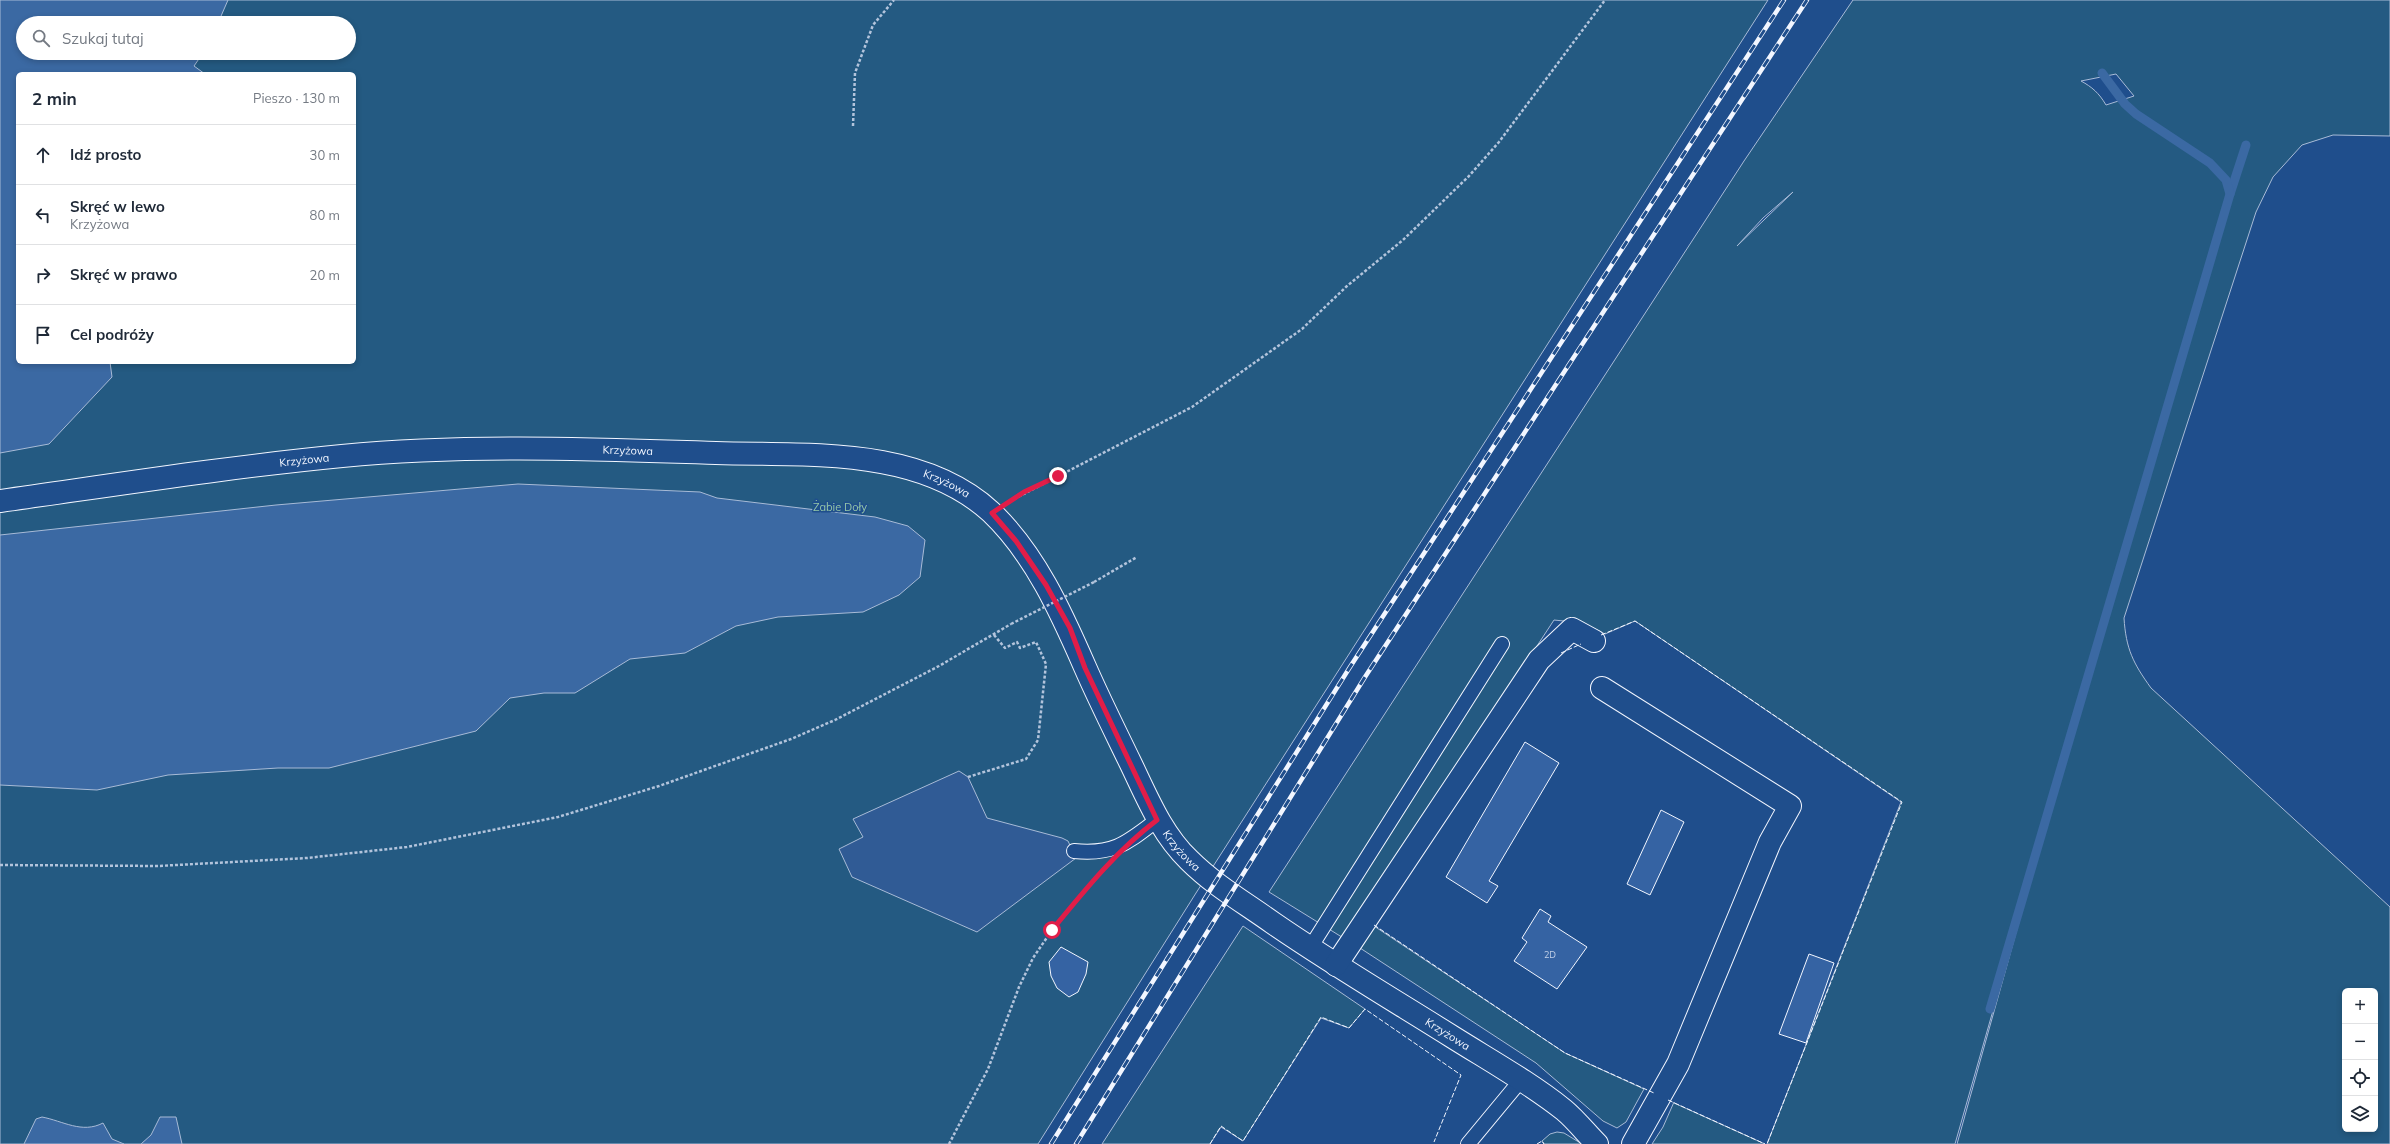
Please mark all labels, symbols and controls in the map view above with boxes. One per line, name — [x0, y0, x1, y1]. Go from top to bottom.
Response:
search box — [16, 16, 356, 60]
icon: search — [30, 27, 52, 49]
text: Szukaj tutaj — [62, 29, 144, 48]
text: 2 min — [32, 88, 77, 109]
text: Pieszo · 130 m — [253, 90, 340, 106]
icon: ahead — [32, 144, 54, 166]
text: Idź prosto — [70, 145, 141, 164]
text: 30 m — [310, 147, 340, 163]
text: Skręć w lewo — [70, 197, 165, 216]
icon: left — [32, 204, 54, 226]
text: 80 m — [310, 207, 340, 223]
text: Krzyżowa — [70, 216, 129, 232]
icon: right — [32, 264, 54, 286]
text: Skręć w prawo — [70, 265, 177, 284]
text: 20 m — [310, 267, 340, 283]
icon: arrive — [32, 324, 54, 346]
text: Cel podróży — [70, 325, 154, 344]
street label: Krzyżowa — [602, 443, 653, 458]
street label: Krzyżowa — [278, 450, 330, 470]
street label: Krzyżowa — [921, 466, 973, 501]
route end — [1049, 467, 1067, 485]
park label: Żabie Doły — [813, 500, 867, 514]
street label: Krzyżowa — [1160, 827, 1203, 874]
route start — [1043, 921, 1061, 939]
house number: 2D — [1544, 949, 1556, 960]
map controls — [2342, 988, 2378, 1132]
button: + — [2342, 988, 2378, 1024]
street label: Krzyżowa — [1423, 1015, 1473, 1053]
button: − — [2342, 1024, 2378, 1060]
button: locate — [2342, 1060, 2378, 1096]
button: layers — [2342, 1096, 2378, 1132]

